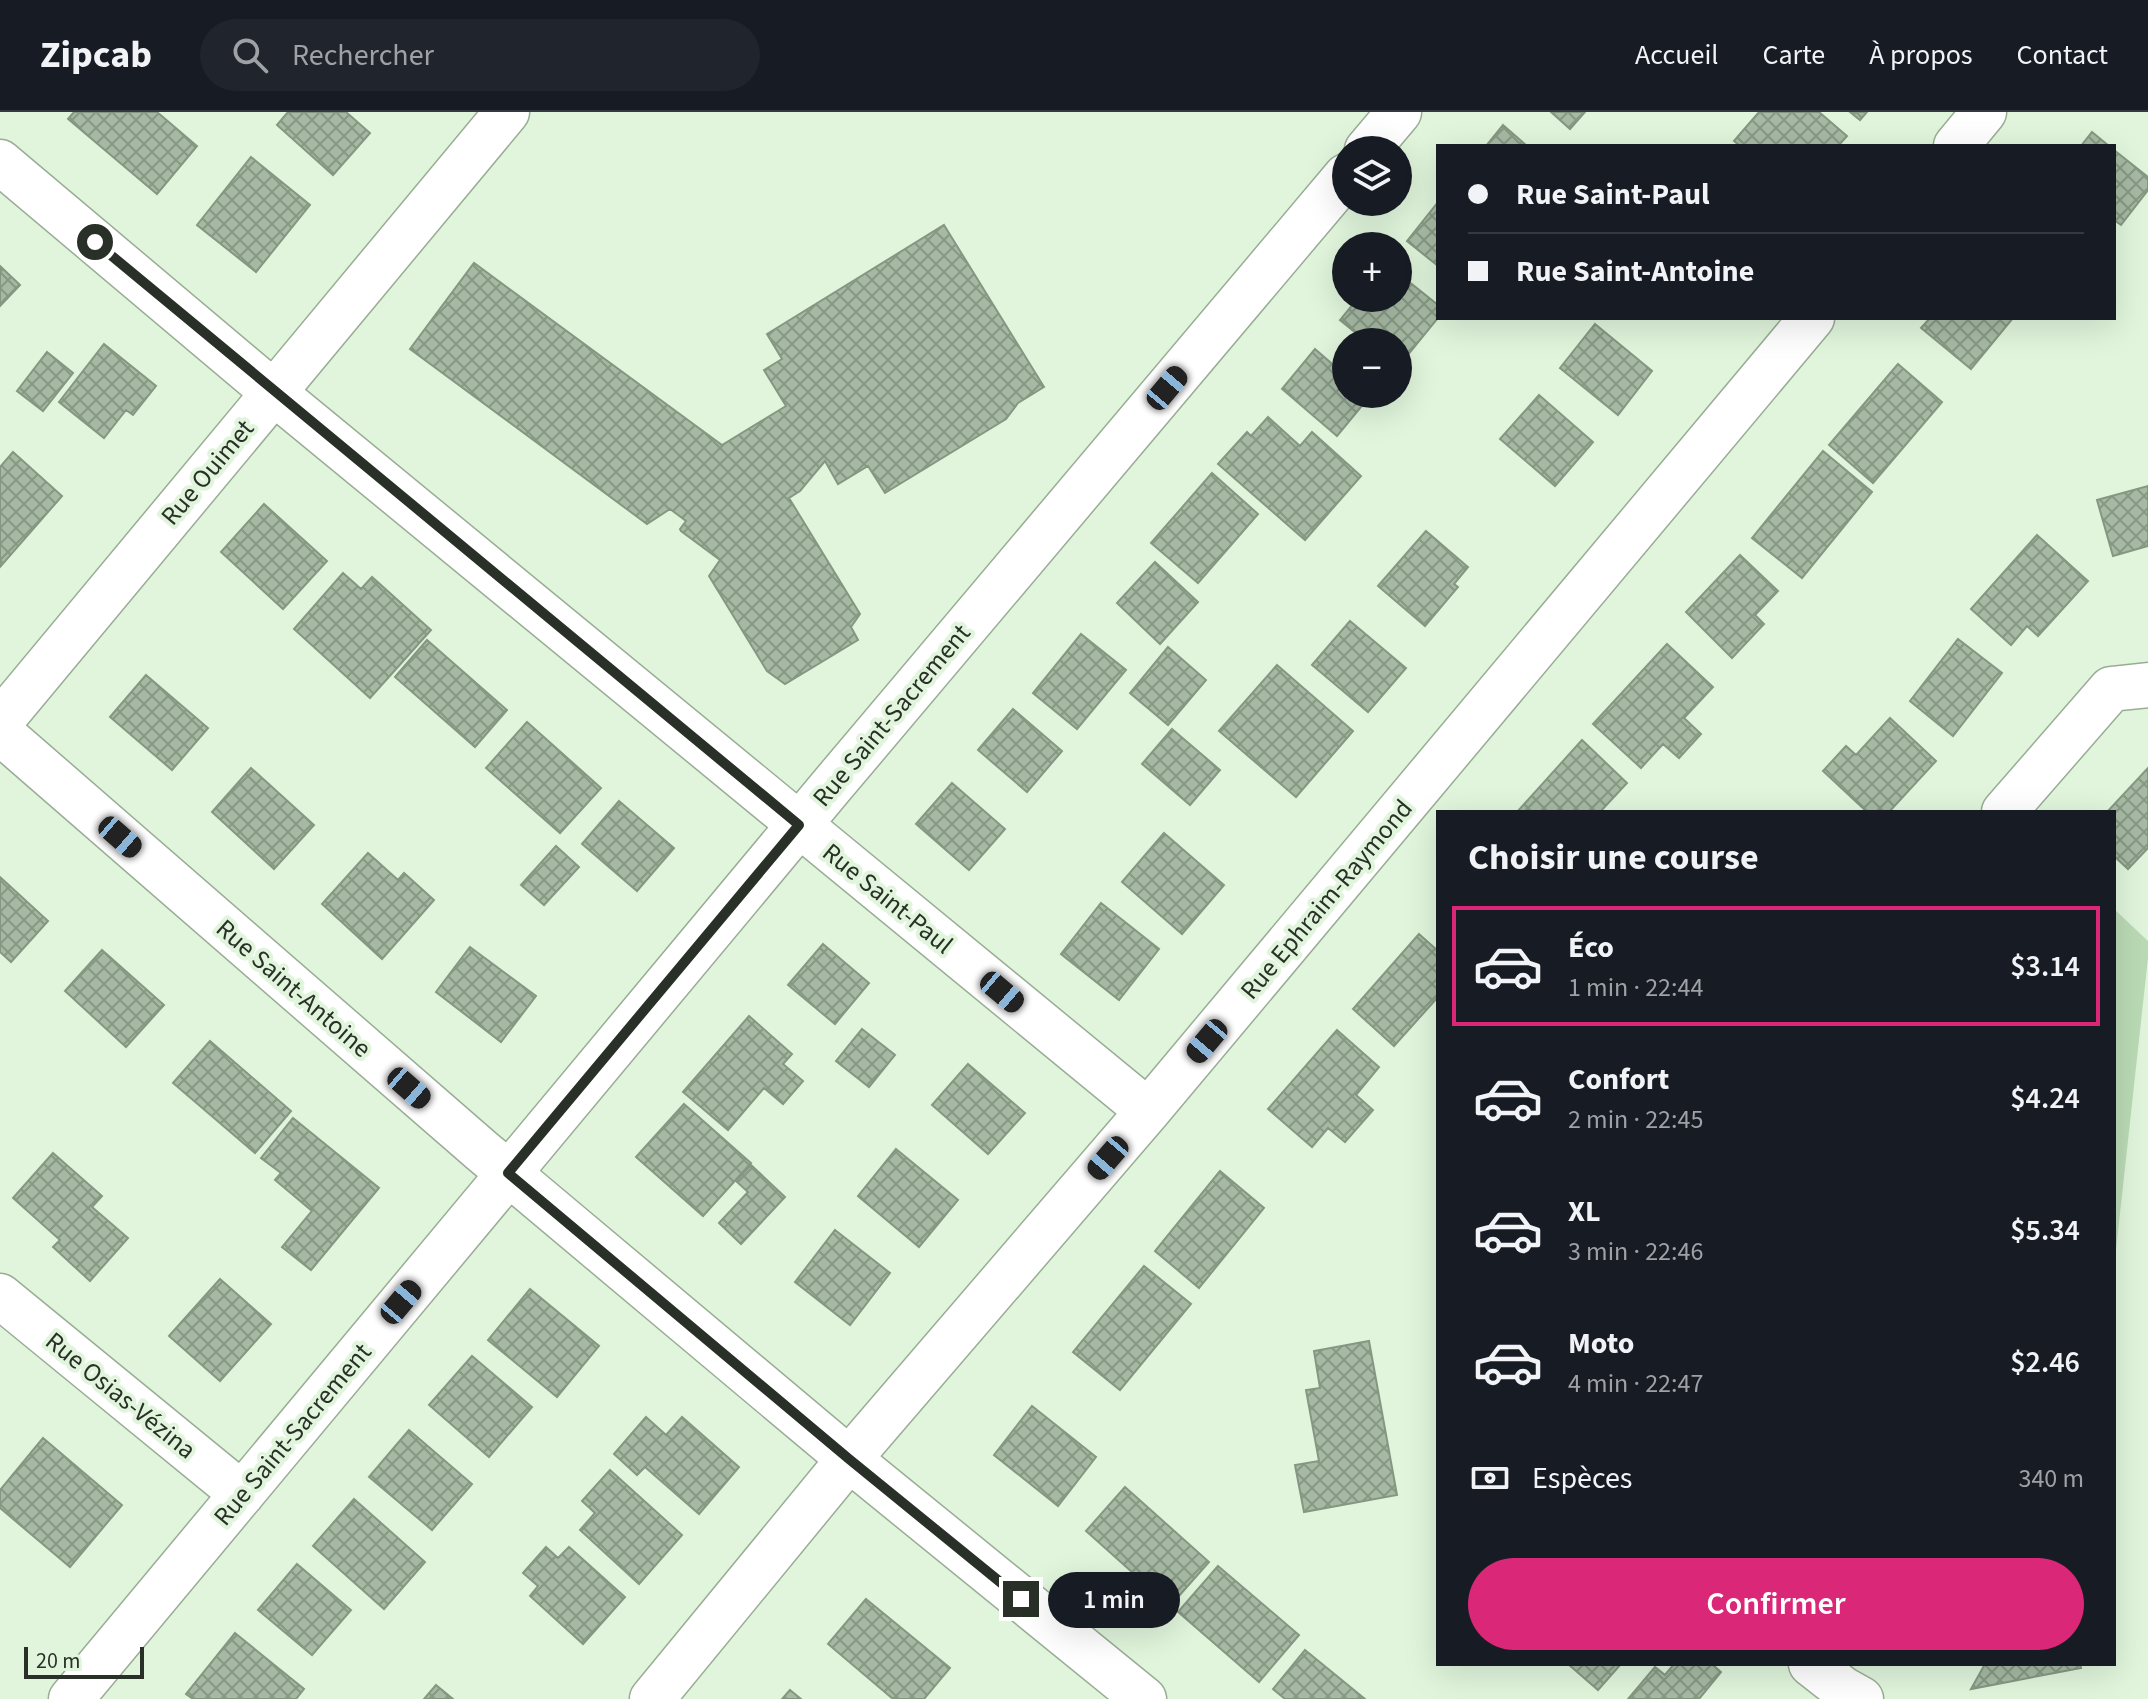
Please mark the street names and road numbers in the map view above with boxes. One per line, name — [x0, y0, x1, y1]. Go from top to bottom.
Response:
street label: Rue Ouimet — [152, 411, 263, 533]
street label: Rue Saint-Sacrement — [804, 616, 979, 815]
street label: Rue Ephraim-Raymond — [1232, 791, 1421, 1007]
street label: Rue Saint-Paul — [815, 834, 961, 963]
street label: Rue Saint-Antoine — [208, 910, 379, 1066]
street label: Rue Osias-Vézina — [37, 1323, 204, 1468]
street label: Rue Saint-Sacrement — [205, 1335, 380, 1534]

